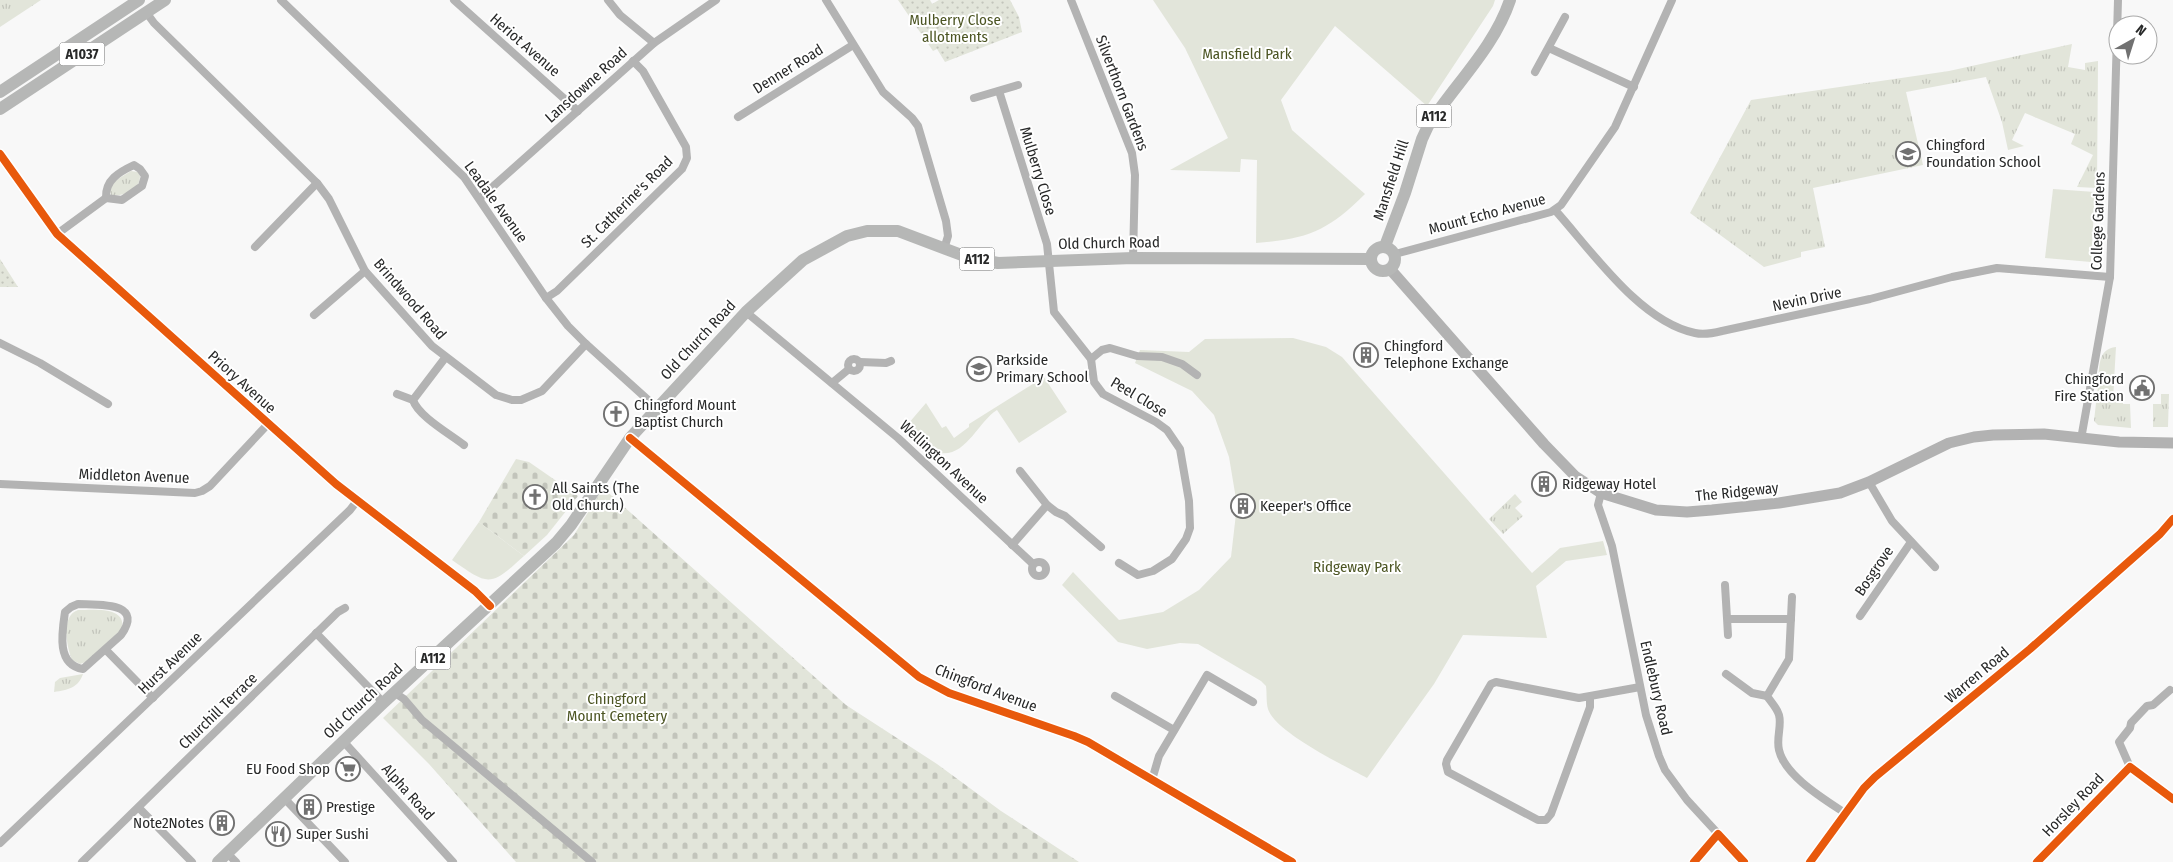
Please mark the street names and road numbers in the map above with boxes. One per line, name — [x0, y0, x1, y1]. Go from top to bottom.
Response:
street label: Heriot Avenue — [486, 10, 564, 80]
street label: Silverthorn Gardens — [1092, 33, 1152, 153]
street label: Denner Road — [750, 40, 826, 98]
road number: A1037 — [59, 42, 104, 66]
street label: Lansdowne Road — [541, 44, 631, 126]
road number: A112 — [1416, 104, 1452, 128]
street label: Mulberry Close — [1016, 125, 1060, 217]
street label: Mansfield Hill — [1369, 137, 1413, 223]
street label: St. Catherine's Road — [577, 152, 677, 252]
street label: Leadale Avenue — [460, 158, 532, 246]
street label: College Gardens — [2087, 171, 2109, 271]
street label: Mount Echo Avenue — [1427, 190, 1547, 238]
street label: Old Church Road — [1058, 233, 1160, 253]
road number: A112 — [960, 248, 994, 270]
street label: Brindwood Road — [370, 255, 450, 343]
street label: Nevin Drive — [1771, 283, 1843, 315]
street label: Old Church Road — [657, 297, 739, 383]
street label: Priory Avenue — [204, 347, 280, 417]
street label: Peel Close — [1107, 373, 1171, 421]
street label: Wellington Avenue — [896, 416, 992, 508]
street label: Middleton Avenue — [78, 465, 190, 487]
street label: The Ridgeway — [1695, 479, 1780, 505]
street label: Bosgrove — [1851, 543, 1897, 599]
street label: Hurst Avenue — [134, 628, 206, 698]
street label: Endlebury Road — [1636, 639, 1676, 737]
street label: Warren Road — [1941, 643, 2013, 707]
road number: A112 — [416, 646, 450, 670]
street label: Old Church Road — [320, 660, 406, 742]
street label: Chingford Avenue — [932, 660, 1040, 716]
street label: Churchill Terrace — [175, 669, 261, 753]
street label: Alpha Road — [378, 760, 438, 824]
street label: Horsley Road — [2038, 770, 2108, 840]

